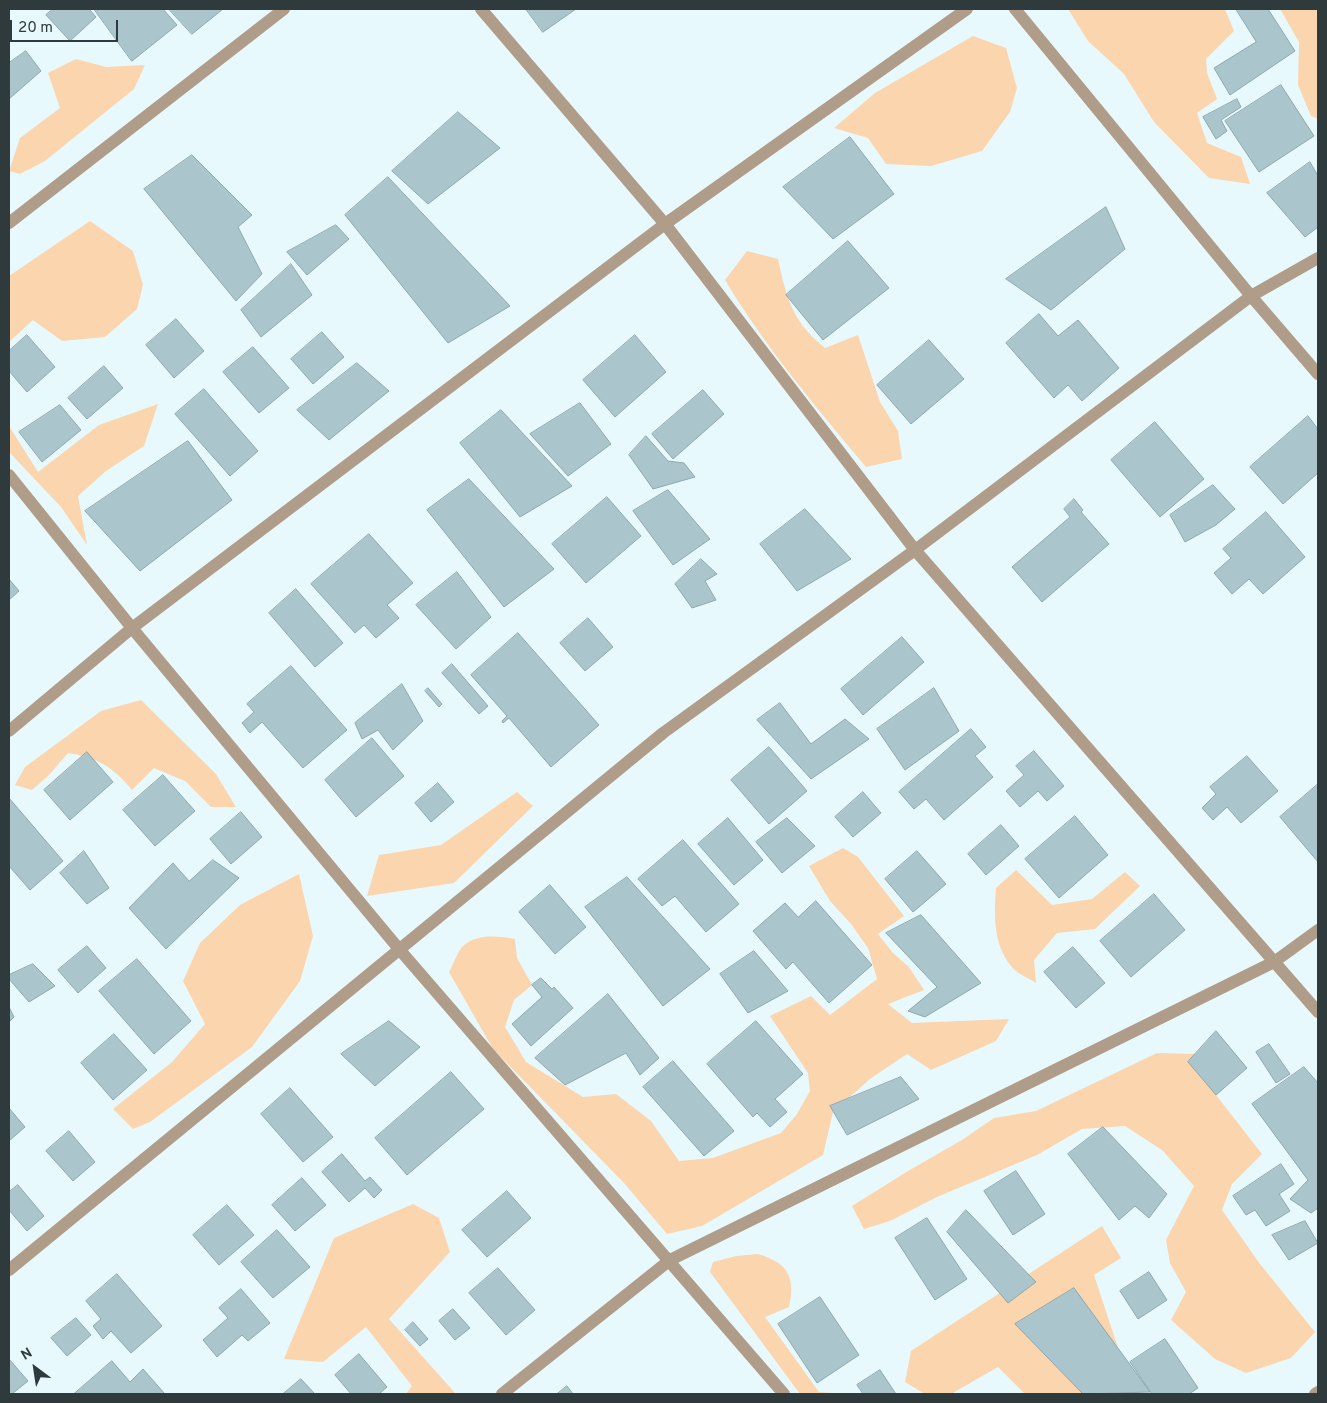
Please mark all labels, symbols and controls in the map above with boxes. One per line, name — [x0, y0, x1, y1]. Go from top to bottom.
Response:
scale bar — [12, 10, 120, 42]
text: 20 m — [18, 19, 53, 38]
north arrow — [10, 1343, 60, 1393]
text: N — [18, 1345, 36, 1365]

